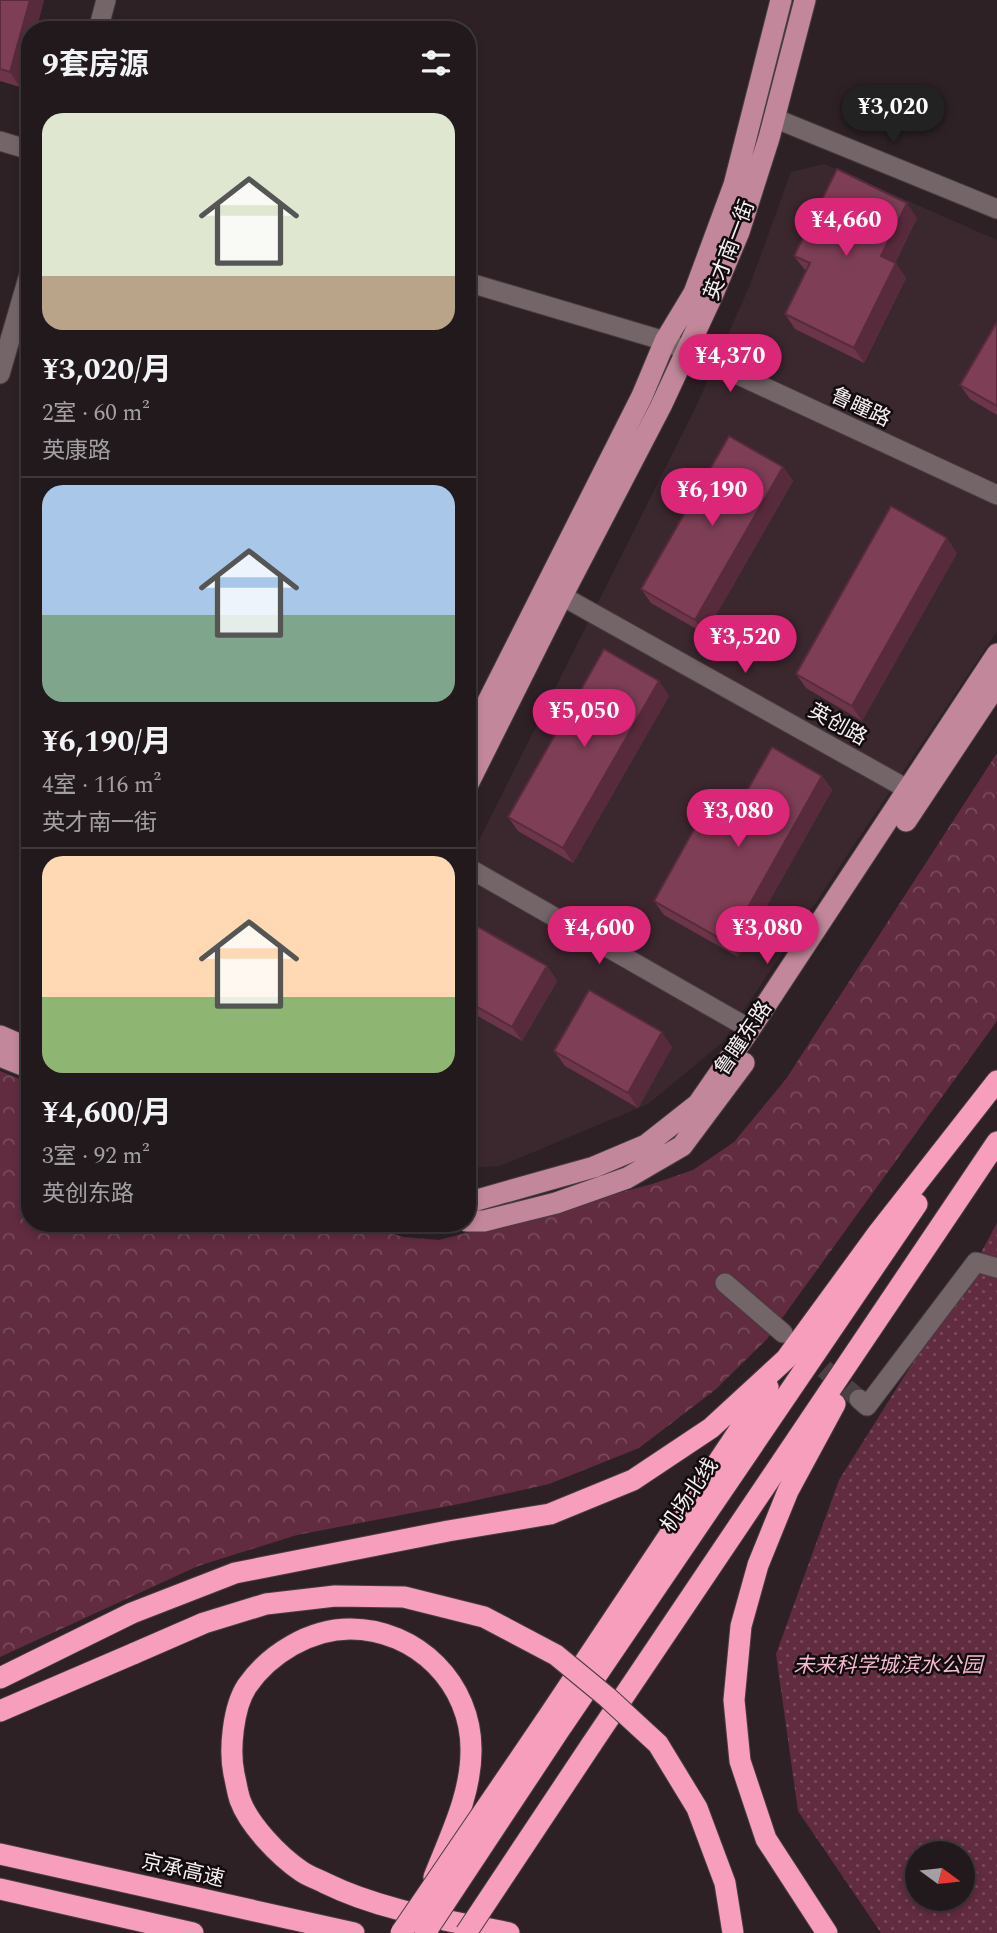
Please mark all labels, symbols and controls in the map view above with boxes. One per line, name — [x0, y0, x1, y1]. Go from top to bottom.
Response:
text: 9套房源 — [42, 42, 149, 88]
icon: filters — [417, 44, 455, 82]
pin: ¥3,020 — [836, 86, 950, 145]
text: ¥3,020 — [858, 90, 928, 125]
icon: home — [186, 158, 312, 284]
street label: 英才南一街 — [696, 196, 764, 305]
pin: ¥4,660 — [789, 198, 903, 258]
text: ¥4,660 — [811, 203, 881, 238]
pin: ¥4,370 — [673, 334, 787, 394]
text: ¥4,370 — [695, 339, 765, 374]
text: ¥3,020/月 — [42, 347, 172, 393]
street label: 鲁瞳路 — [825, 380, 896, 436]
text: 2室 · 60 m² — [42, 396, 150, 431]
text: 英康路 — [42, 434, 111, 469]
pin: ¥6,190 — [655, 468, 769, 528]
text: ¥6,190 — [677, 473, 747, 508]
icon: home — [186, 530, 312, 656]
pin: ¥3,520 — [688, 616, 802, 675]
text: ¥3,520 — [710, 620, 780, 655]
pin: ¥5,050 — [527, 690, 641, 749]
text: ¥5,050 — [549, 694, 619, 729]
street label: 英创路 — [802, 696, 873, 754]
text: ¥6,190/月 — [42, 719, 172, 765]
text: 4室 · 116 m² — [42, 768, 161, 803]
pin: ¥3,080 — [681, 790, 795, 849]
text: ¥3,080 — [703, 794, 773, 829]
text: 英才南一街 — [42, 806, 157, 841]
icon: home — [186, 901, 312, 1027]
pin: ¥4,600 — [542, 906, 656, 966]
pin: ¥3,080 — [710, 906, 824, 966]
text: ¥4,600 — [564, 911, 634, 946]
text: ¥3,080 — [732, 911, 802, 946]
street label: 鲁瞳东路 — [707, 995, 781, 1082]
text: ¥4,600/月 — [42, 1090, 172, 1136]
text: 3室 · 92 m² — [42, 1139, 150, 1174]
text: 英创东路 — [42, 1177, 134, 1212]
street label: 机场北线 — [653, 1452, 727, 1539]
park label: 未来科学城滨水公园 — [794, 1650, 985, 1682]
north arrow — [905, 1841, 975, 1911]
map controls — [905, 1841, 975, 1911]
street label: 京承高速 — [138, 1846, 227, 1896]

